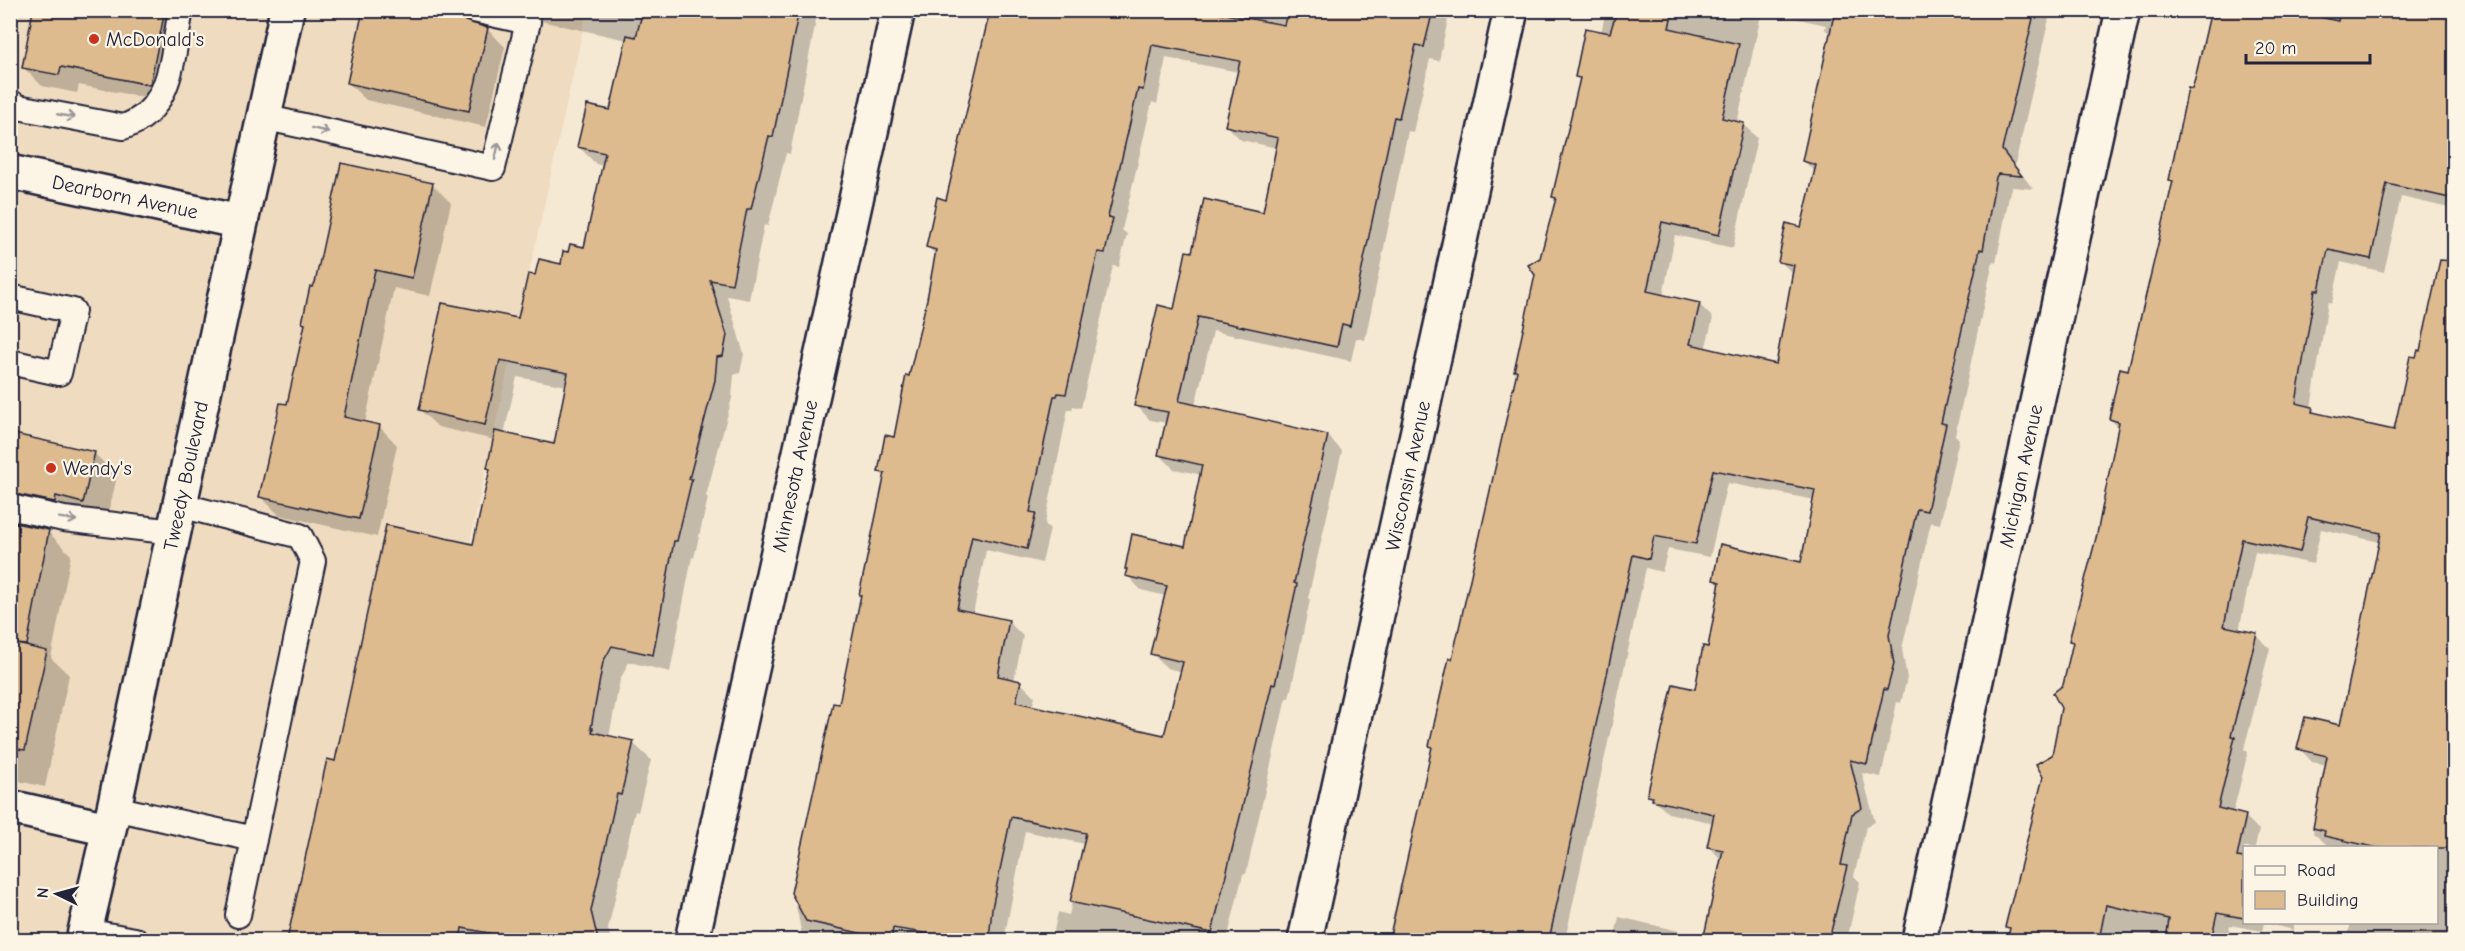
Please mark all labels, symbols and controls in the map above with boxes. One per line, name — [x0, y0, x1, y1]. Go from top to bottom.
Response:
scale bar — [2246, 27, 2370, 65]
place label: McDonald's — [106, 28, 204, 51]
marker: McDonald's — [87, 32, 101, 46]
text: 20 m — [2255, 38, 2296, 59]
one-way arrow — [56, 111, 76, 122]
one-way arrow — [310, 124, 329, 136]
one-way arrow — [492, 142, 504, 161]
street label: Dearborn Avenue — [50, 170, 200, 224]
street label: Minnesota Avenue — [768, 398, 822, 554]
street label: Tweedy Boulevard — [159, 399, 213, 553]
street label: Wisconsin Avenue — [1381, 399, 1435, 553]
street label: Michigan Avenue — [1995, 402, 2047, 550]
place label: Wendy's — [63, 457, 132, 480]
marker: Wendy's — [44, 461, 58, 475]
one-way arrow — [57, 514, 77, 525]
legend — [2243, 846, 2438, 924]
text: Road — [2297, 860, 2336, 881]
north arrow — [27, 864, 87, 924]
text: N — [34, 887, 52, 899]
text: Building — [2297, 890, 2359, 911]

